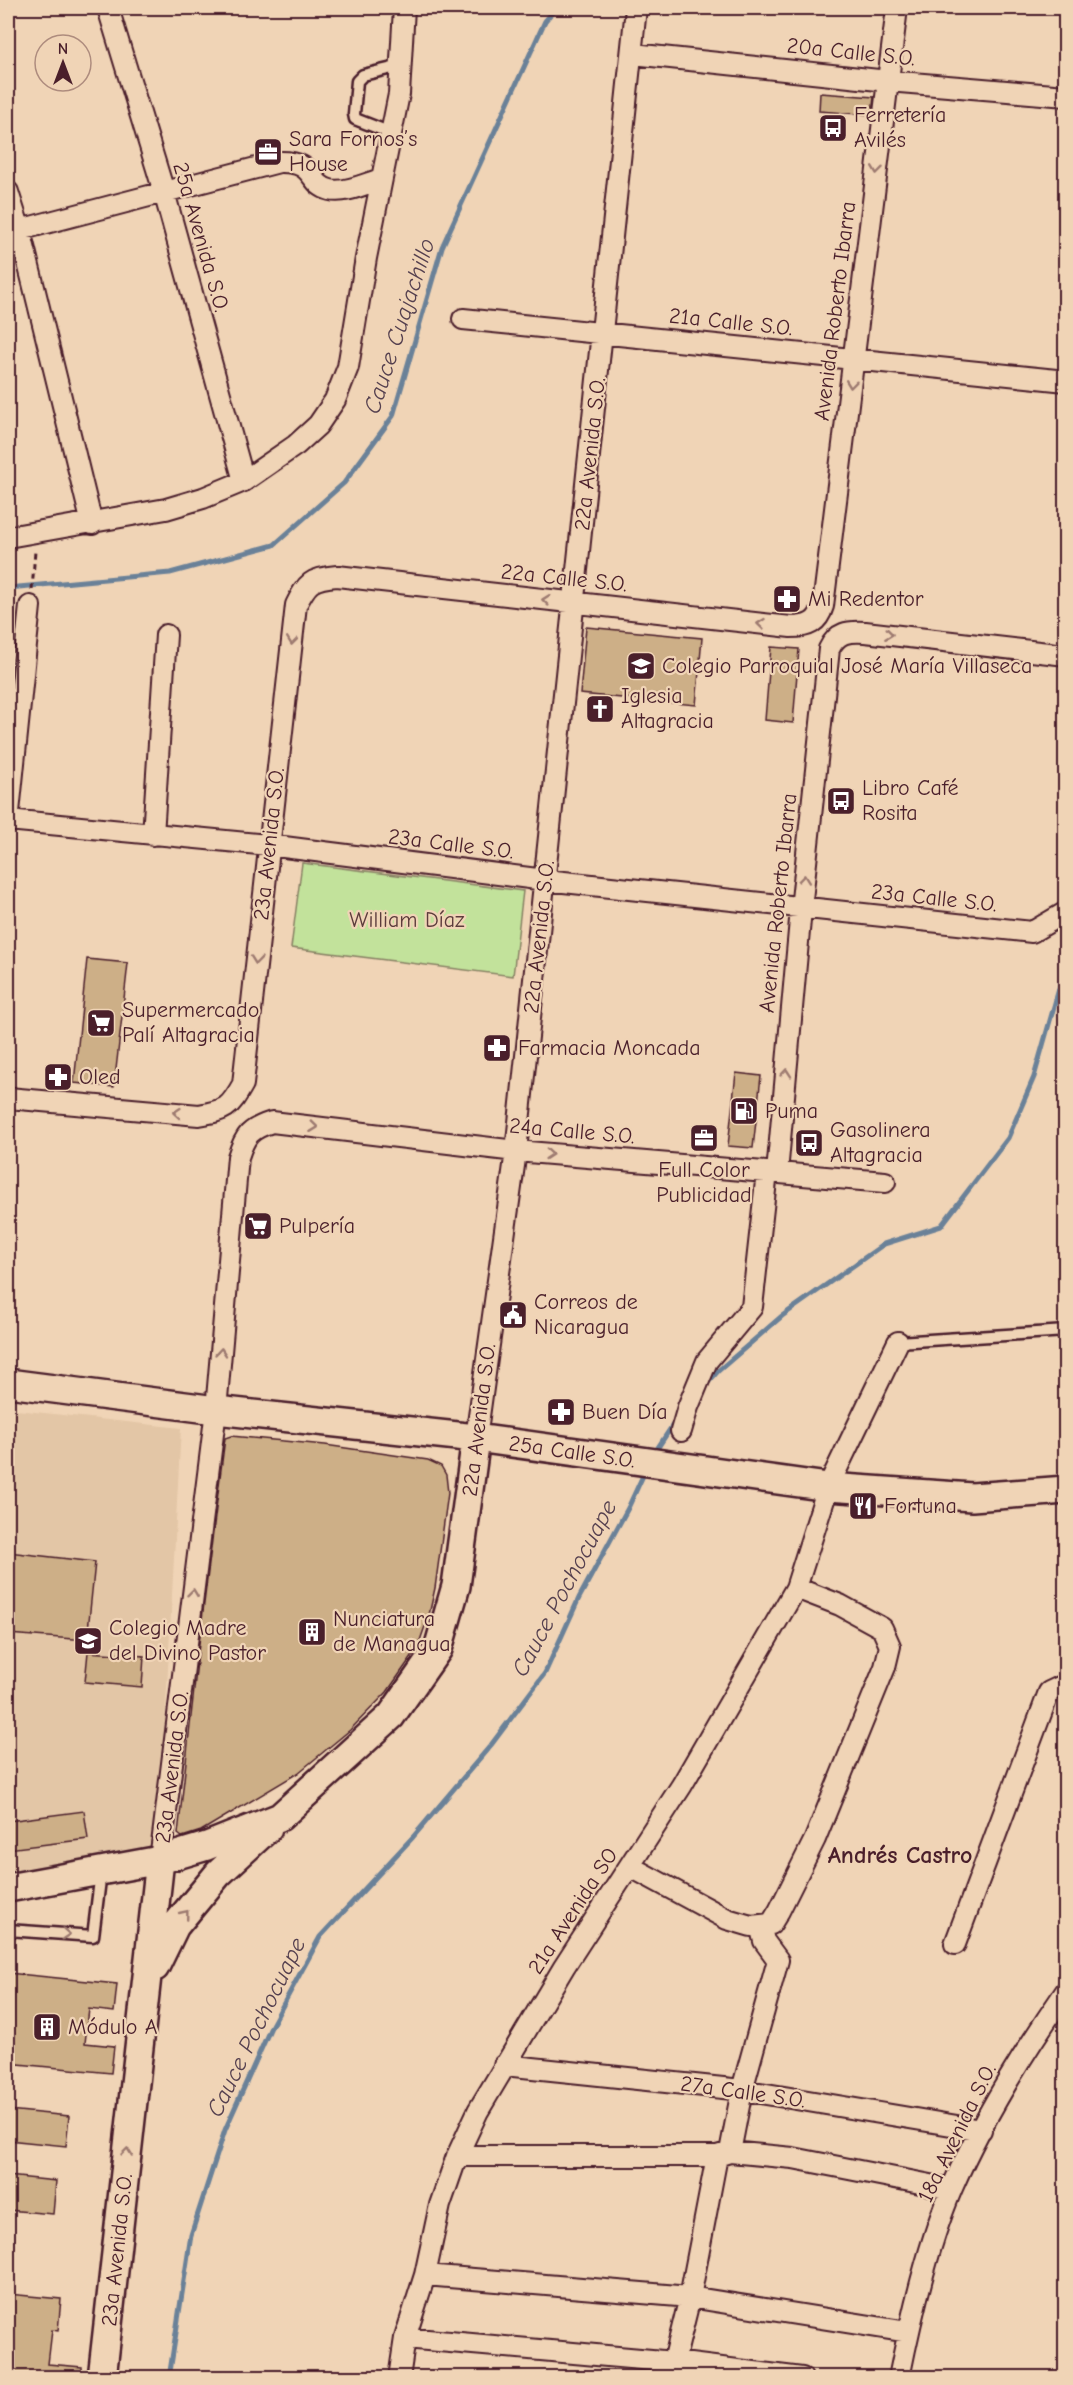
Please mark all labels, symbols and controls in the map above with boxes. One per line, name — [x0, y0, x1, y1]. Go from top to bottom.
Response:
street label: 20a Calle S.O. — [786, 32, 916, 72]
north arrow — [33, 33, 93, 93]
text: N — [58, 40, 68, 58]
place label: Ferretería Avilés — [854, 102, 946, 153]
bus stop icon: Ferretería Avilés — [817, 112, 849, 144]
place label: Sara Fornos’s House — [289, 126, 417, 177]
office icon: Sara Fornos’s House — [252, 136, 284, 168]
street label: 25a Avenida S.O. — [167, 159, 235, 315]
one-way arrow — [872, 165, 884, 174]
street label: Avenida Roberto Ibarra — [809, 200, 861, 422]
water label: Cauce Cuajachillo — [357, 235, 441, 417]
street label: 21a Calle S.O. — [668, 303, 794, 341]
street label: 22a Avenida S.O. — [569, 376, 611, 532]
one-way arrow — [845, 380, 857, 389]
street label: 22a Calle S.O. — [500, 558, 628, 598]
pharmacy icon: Mi Redentor — [771, 583, 803, 615]
place label: Mi Redentor — [808, 586, 924, 612]
one-way arrow — [542, 594, 551, 607]
one-way arrow — [757, 618, 766, 631]
one-way arrow — [884, 627, 893, 640]
one-way arrow — [286, 636, 298, 645]
school or university icon: Colegio Parroquial José María Villaseca — [625, 650, 657, 682]
place label: Colegio Parroquial José María Villaseca — [662, 653, 1032, 679]
place label: Iglesia Altagracia — [621, 683, 714, 734]
church icon: Iglesia Altagracia — [584, 693, 616, 725]
street label: 23a Avenida S.O. — [248, 766, 290, 922]
place label: Libro Café Rosita — [862, 775, 958, 826]
bus stop icon: Libro Café Rosita — [825, 785, 857, 817]
street label: Avenida Roberto Ibarra — [754, 792, 802, 1014]
street label: 23a Calle S.O. — [387, 823, 515, 865]
street label: 22a Avenida S.O. — [518, 859, 560, 1015]
one-way arrow — [797, 874, 810, 883]
street label: 23a Calle S.O. — [870, 878, 998, 918]
park label: William Díaz — [349, 907, 465, 933]
one-way arrow — [250, 955, 263, 964]
place label: Supermercado Palí Altagracia — [122, 997, 259, 1048]
supermarket icon: Supermercado Palí Altagracia — [85, 1007, 117, 1039]
pharmacy icon: Farmacia Moncada — [481, 1032, 513, 1064]
place label: Farmacia Moncada — [518, 1035, 701, 1061]
pharmacy icon: Oled — [42, 1061, 74, 1093]
place label: Oled — [79, 1064, 121, 1090]
one-way arrow — [779, 1068, 792, 1077]
fuel station icon: Puma — [728, 1095, 760, 1127]
place label: Puma — [765, 1098, 818, 1124]
one-way arrow — [173, 1107, 182, 1120]
street label: 24a Calle S.O. — [508, 1113, 636, 1149]
place label: Gasolinera Altagracia — [830, 1117, 931, 1168]
one-way arrow — [309, 1120, 318, 1133]
office icon: Full Color Publicidad — [688, 1122, 720, 1154]
bus stop icon: Gasolinera Altagracia — [793, 1127, 825, 1159]
one-way arrow — [545, 1147, 554, 1160]
place label: Full Color Publicidad — [656, 1157, 752, 1208]
supermarket icon: Pulpería — [242, 1210, 274, 1242]
place label: Pulpería — [279, 1213, 355, 1239]
place label: Correos de Nicaragua — [534, 1289, 638, 1340]
public building icon: Correos de Nicaragua — [497, 1299, 529, 1331]
street label: 22a Avenida S.O. — [457, 1342, 501, 1498]
one-way arrow — [214, 1347, 227, 1356]
pharmacy icon: Buen Día — [545, 1396, 577, 1428]
place label: Buen Día — [582, 1399, 668, 1425]
street label: 25a Calle S.O. — [507, 1430, 637, 1474]
restaurant icon: Fortuna — [847, 1490, 879, 1522]
place label: Fortuna — [884, 1493, 957, 1519]
water label: Cauce Pochocuape — [506, 1495, 622, 1681]
one-way arrow — [186, 1589, 199, 1598]
place label: Nunciatura de Managua — [333, 1606, 451, 1657]
place label: Colegio Madre del Divino Pastor — [109, 1615, 266, 1666]
building icon: Nunciatura de Managua — [296, 1616, 328, 1648]
school or university icon: Colegio Madre del Divino Pastor — [72, 1625, 104, 1657]
street label: 23a Avenida S.O. — [150, 1689, 194, 1845]
district label: Andrés Castro — [828, 1841, 972, 1869]
street label: 21a Avenida SO — [523, 1843, 623, 1979]
one-way arrow — [178, 1910, 189, 1921]
one-way arrow — [61, 1927, 70, 1940]
water label: Cauce Pochocuape — [200, 1933, 312, 2121]
building icon: Módulo A — [31, 2011, 63, 2043]
place label: Módulo A — [68, 2014, 158, 2040]
street label: 18a Avenida S.O. — [912, 2059, 1002, 2207]
street label: 27a Calle S.O. — [679, 2070, 807, 2114]
one-way arrow — [121, 2148, 133, 2157]
street label: 23a Avenida S.O. — [96, 2172, 138, 2328]

